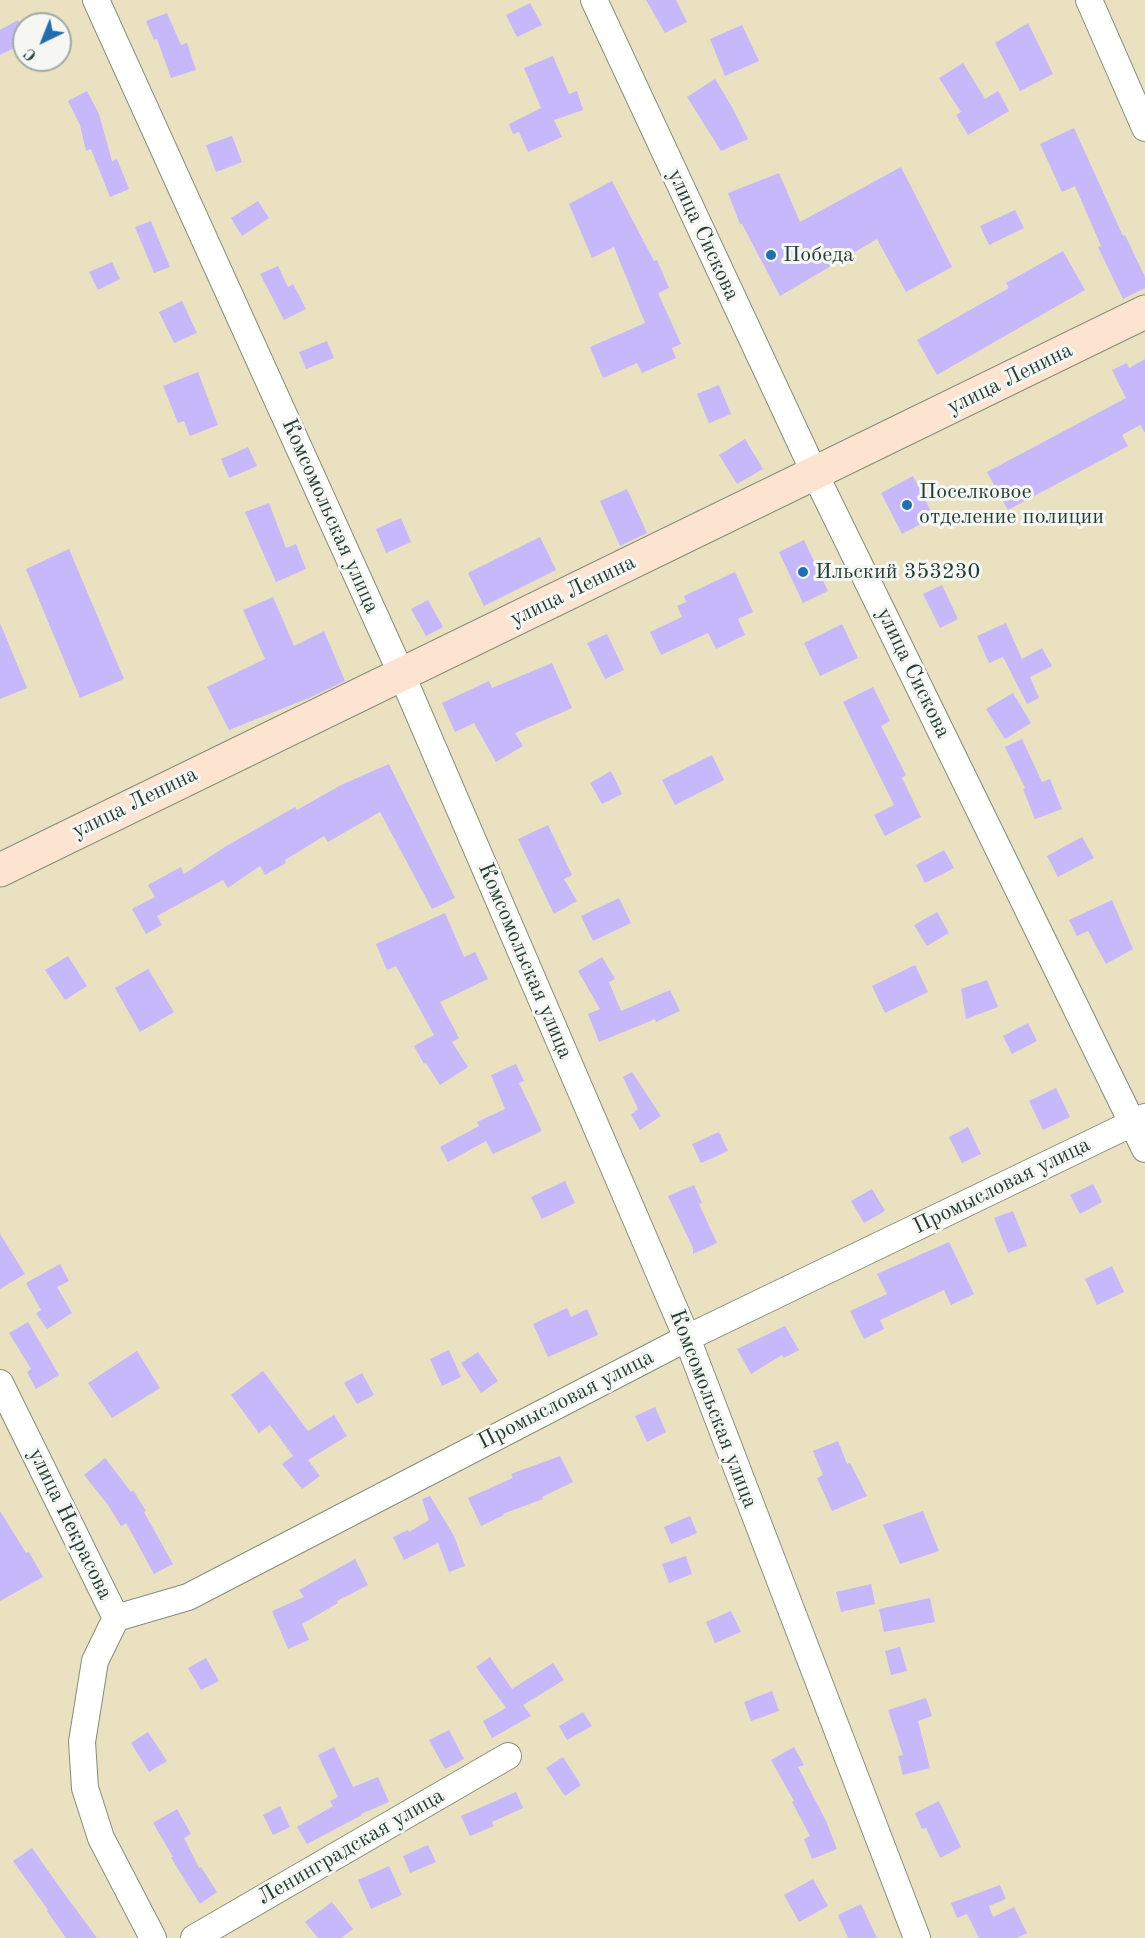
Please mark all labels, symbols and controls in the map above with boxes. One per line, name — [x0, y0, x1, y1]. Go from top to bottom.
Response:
north arrow — [12, 12, 72, 72]
text: С — [22, 44, 40, 63]
street label: улица Сискова — [661, 165, 745, 305]
place label: Победа — [783, 242, 854, 268]
marker: Победа — [764, 248, 778, 262]
street label: улица Ленина — [943, 337, 1077, 421]
street label: Комсомольская улица — [275, 415, 385, 617]
place label: Поселковое отделение полиции — [919, 479, 1104, 530]
marker: Поселковое отделение полиции — [900, 498, 914, 512]
street label: улица Ленина — [506, 549, 640, 633]
place label: Ильский 353230 — [815, 559, 980, 585]
marker: Ильский 353230 — [796, 565, 810, 579]
street label: улица Сискова — [870, 603, 956, 743]
street label: улица Ленина — [68, 761, 202, 845]
street label: Комсомольская улица — [472, 859, 578, 1063]
street label: Промысловая улица — [909, 1132, 1095, 1240]
street label: Комсомольская улица — [663, 1306, 763, 1512]
street label: Промысловая улица — [474, 1344, 658, 1456]
street label: улица Некрасова — [22, 1444, 118, 1604]
street label: Ленинградская улица — [253, 1783, 449, 1911]

